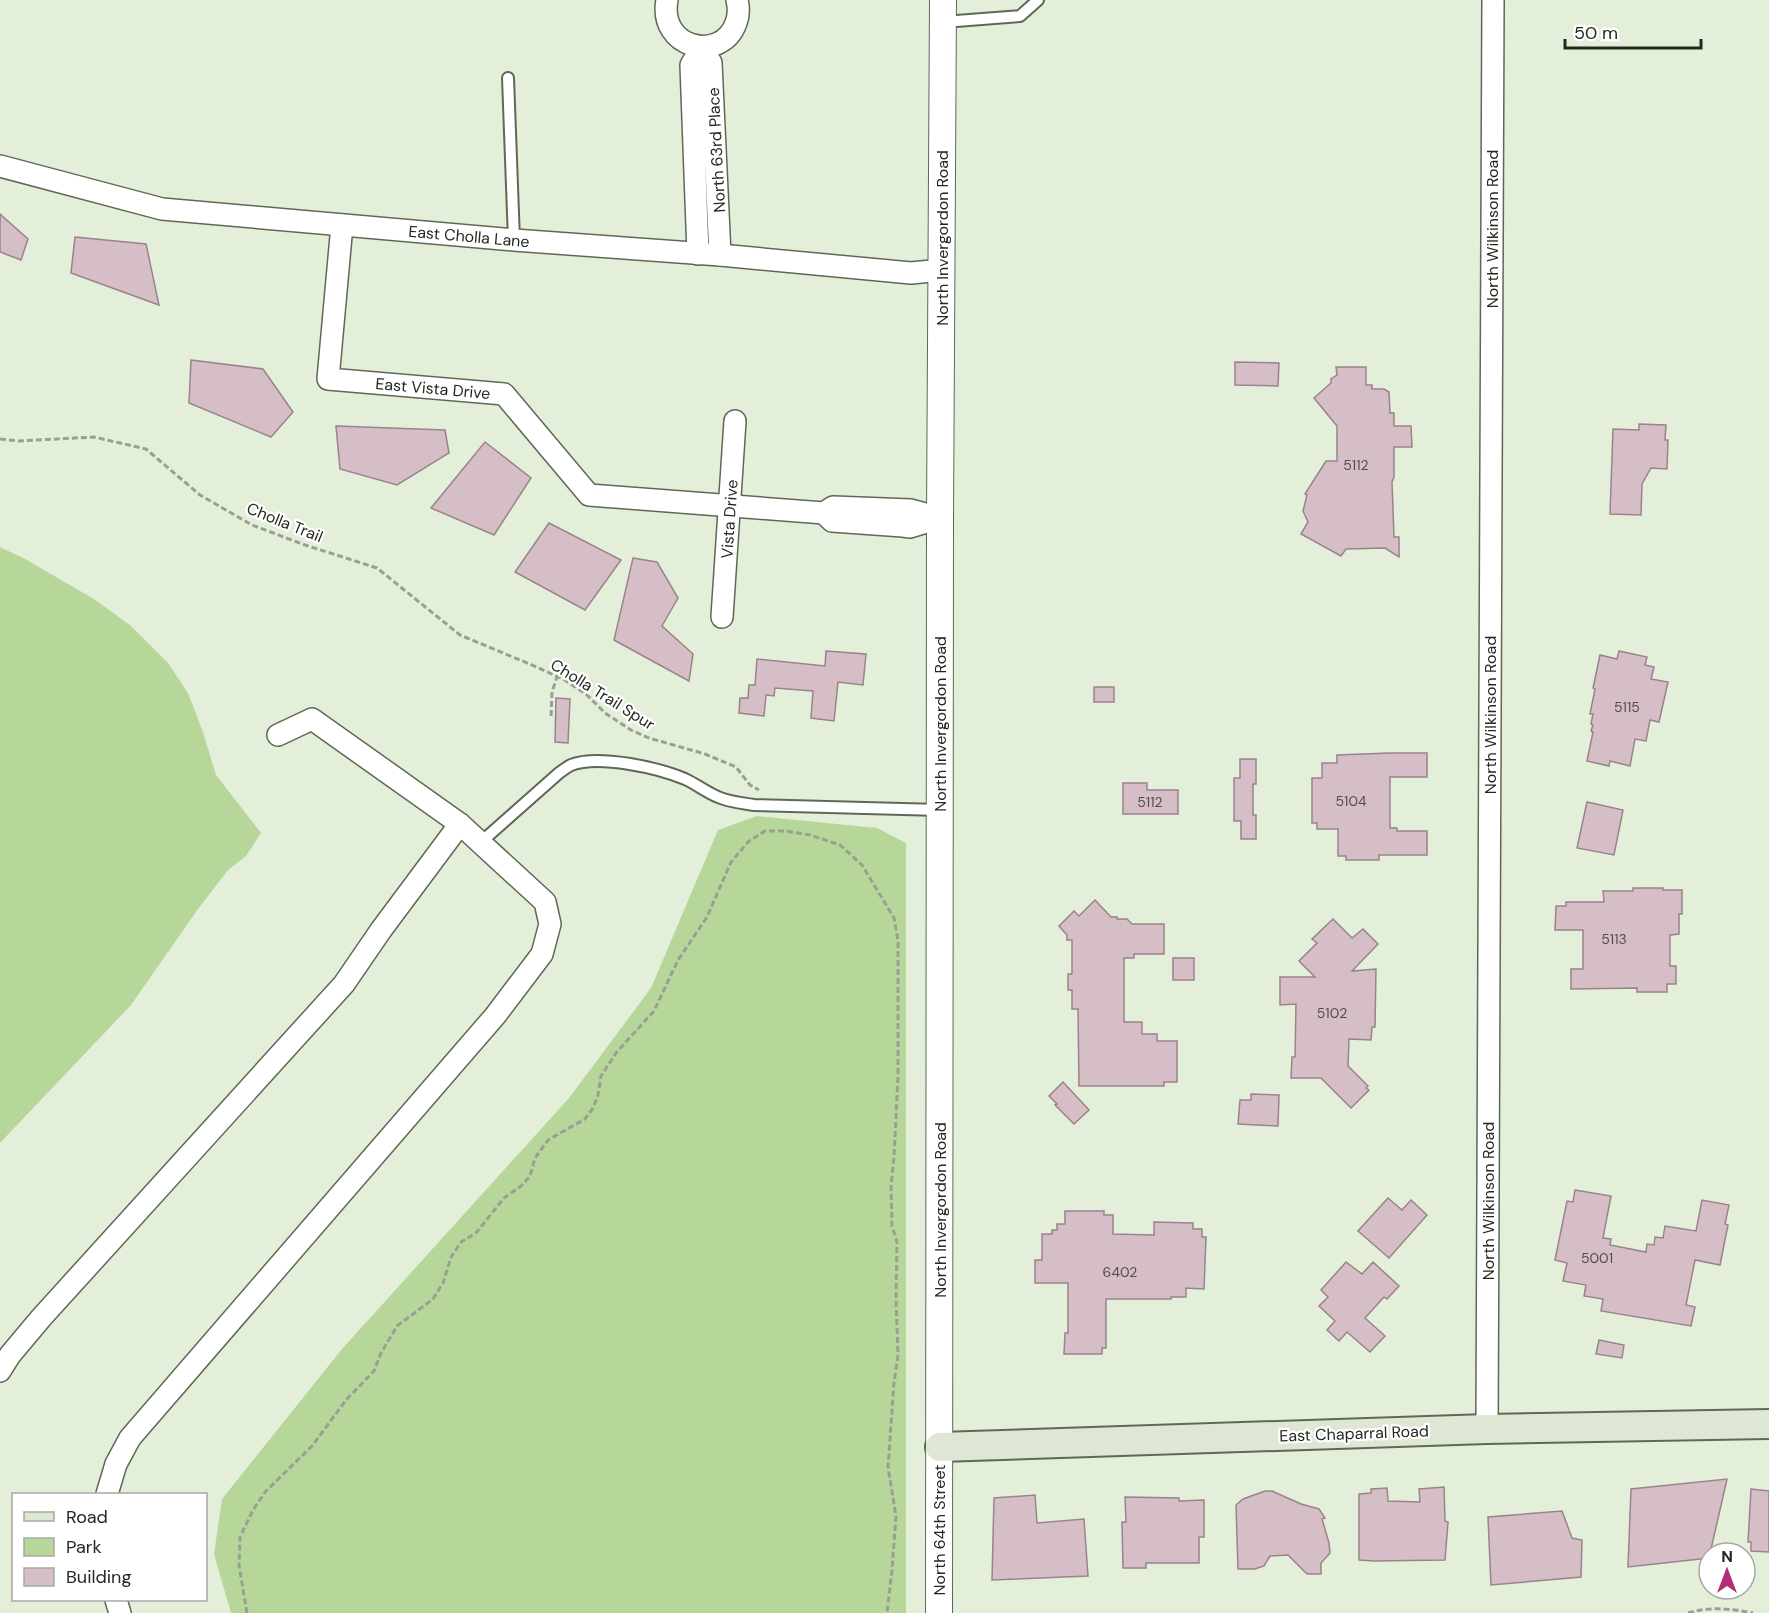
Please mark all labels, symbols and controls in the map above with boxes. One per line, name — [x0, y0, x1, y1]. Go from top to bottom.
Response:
scale bar — [1565, 12, 1702, 50]
text: 50 m — [1574, 21, 1618, 45]
street label: North 63rd Place — [703, 87, 730, 213]
street label: North Invergordon Road — [932, 150, 953, 326]
street label: North Wilkinson Road — [1482, 150, 1503, 308]
street label: East Cholla Lane — [407, 221, 530, 252]
street label: East Vista Drive — [375, 373, 491, 404]
house number: 5112 — [1343, 456, 1369, 474]
street label: Vista Drive — [716, 479, 743, 559]
street label: Cholla Trail — [244, 498, 326, 547]
street label: North Invergordon Road — [930, 636, 951, 812]
street label: North Wilkinson Road — [1480, 636, 1501, 794]
street label: Cholla Trail Spur — [547, 654, 659, 735]
house number: 5115 — [1614, 698, 1640, 716]
house number: 5104 — [1336, 792, 1367, 810]
house number: 5112 — [1137, 793, 1163, 811]
house number: 5113 — [1601, 930, 1627, 948]
house number: 5102 — [1317, 1004, 1347, 1022]
street label: North Invergordon Road — [930, 1122, 951, 1298]
street label: North Wilkinson Road — [1478, 1122, 1499, 1280]
house number: 5001 — [1581, 1249, 1613, 1267]
house number: 6402 — [1103, 1263, 1137, 1281]
street label: East Chaparral Road — [1279, 1420, 1429, 1447]
street label: North 64th Street — [929, 1464, 950, 1596]
legend — [12, 1493, 207, 1601]
text: Road — [66, 1505, 108, 1529]
text: Park — [66, 1535, 102, 1559]
north arrow — [1697, 1541, 1757, 1601]
text: N — [1721, 1546, 1733, 1567]
text: Building — [66, 1565, 131, 1589]

